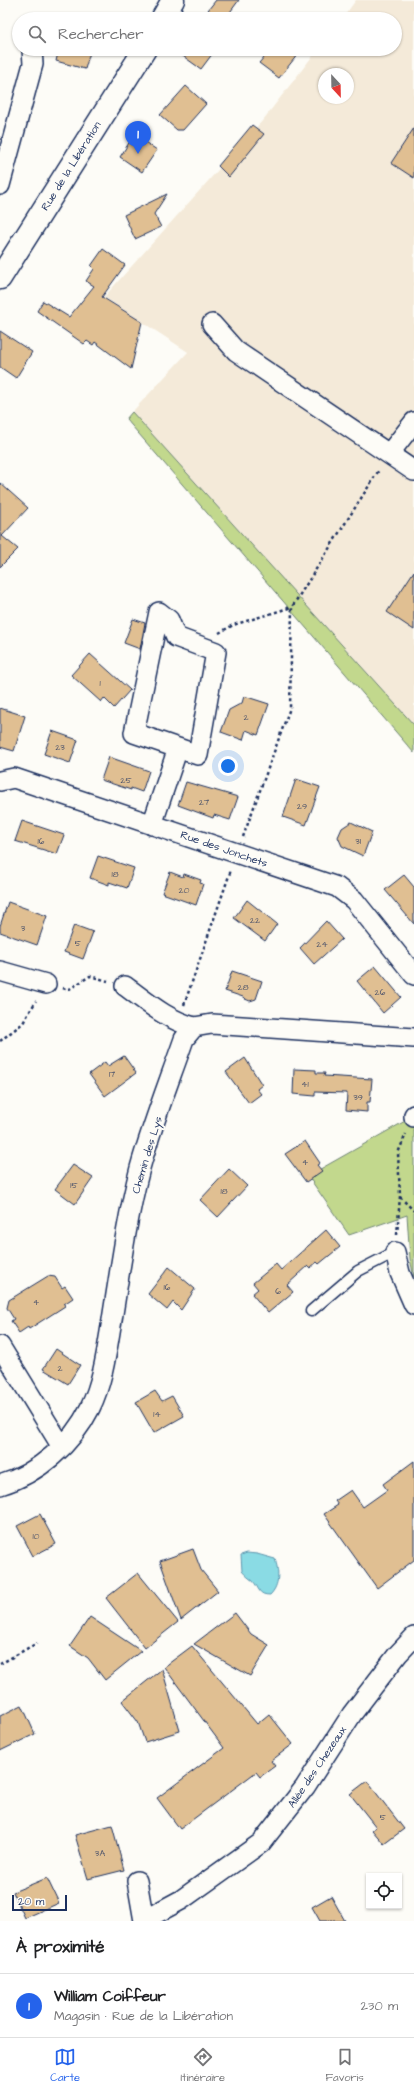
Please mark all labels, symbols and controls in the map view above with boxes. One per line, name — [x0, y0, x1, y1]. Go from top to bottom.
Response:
search box — [12, 12, 402, 56]
icon: search — [26, 23, 48, 45]
text: Rechercher — [58, 24, 143, 45]
north arrow — [318, 68, 354, 104]
street label: Rue de la Libération — [38, 118, 105, 213]
pin: 1 — [125, 121, 151, 154]
house number: 1 — [99, 677, 101, 690]
house number: 2 — [243, 711, 249, 724]
house number: 23 — [55, 741, 65, 754]
your location — [218, 756, 238, 776]
house number: 25 — [120, 774, 132, 787]
house number: 27 — [199, 796, 210, 809]
house number: 29 — [297, 800, 307, 813]
street label: Rue des Jonchets — [178, 827, 270, 871]
house number: 16 — [38, 835, 45, 848]
house number: 31 — [355, 835, 361, 848]
house number: 18 — [112, 868, 119, 881]
house number: 20 — [179, 884, 190, 897]
house number: 22 — [250, 914, 261, 927]
house number: 3 — [21, 922, 26, 935]
house number: 5 — [75, 937, 82, 950]
house number: 24 — [316, 938, 328, 951]
house number: 28 — [238, 981, 249, 994]
house number: 26 — [375, 986, 386, 999]
house number: 17 — [109, 1068, 116, 1081]
house number: 41 — [301, 1078, 309, 1091]
house number: 39 — [353, 1091, 363, 1104]
street label: Chemin des Lys — [128, 1114, 167, 1196]
house number: 4 — [302, 1156, 308, 1169]
house number: 15 — [70, 1179, 78, 1192]
house number: 18 — [221, 1185, 228, 1198]
house number: 16 — [164, 1281, 171, 1294]
house number: 6 — [275, 1285, 281, 1298]
house number: 4 — [33, 1296, 39, 1309]
house number: 2 — [57, 1362, 63, 1375]
house number: 14 — [153, 1408, 161, 1421]
house number: 10 — [33, 1530, 40, 1543]
street label: Allée des Chezeaux — [284, 1723, 350, 1811]
house number: 5 — [380, 1811, 387, 1824]
house number: 3A — [95, 1847, 105, 1860]
map controls — [366, 1873, 402, 1909]
button: locate — [366, 1873, 402, 1909]
scale bar — [12, 1893, 67, 1912]
text: 20 m — [18, 1894, 44, 1909]
text: À proximité — [16, 1935, 105, 1959]
text: William Coiffeur — [54, 1986, 166, 2007]
text: 1 — [28, 1997, 30, 2015]
text: 230 m — [360, 1997, 398, 2015]
text: Magasin · Rue de la Libération — [54, 2007, 233, 2025]
tab: Carte — [50, 2046, 80, 2085]
tab: Itinéraire — [180, 2046, 225, 2085]
tab: Favoris — [325, 2046, 364, 2085]

